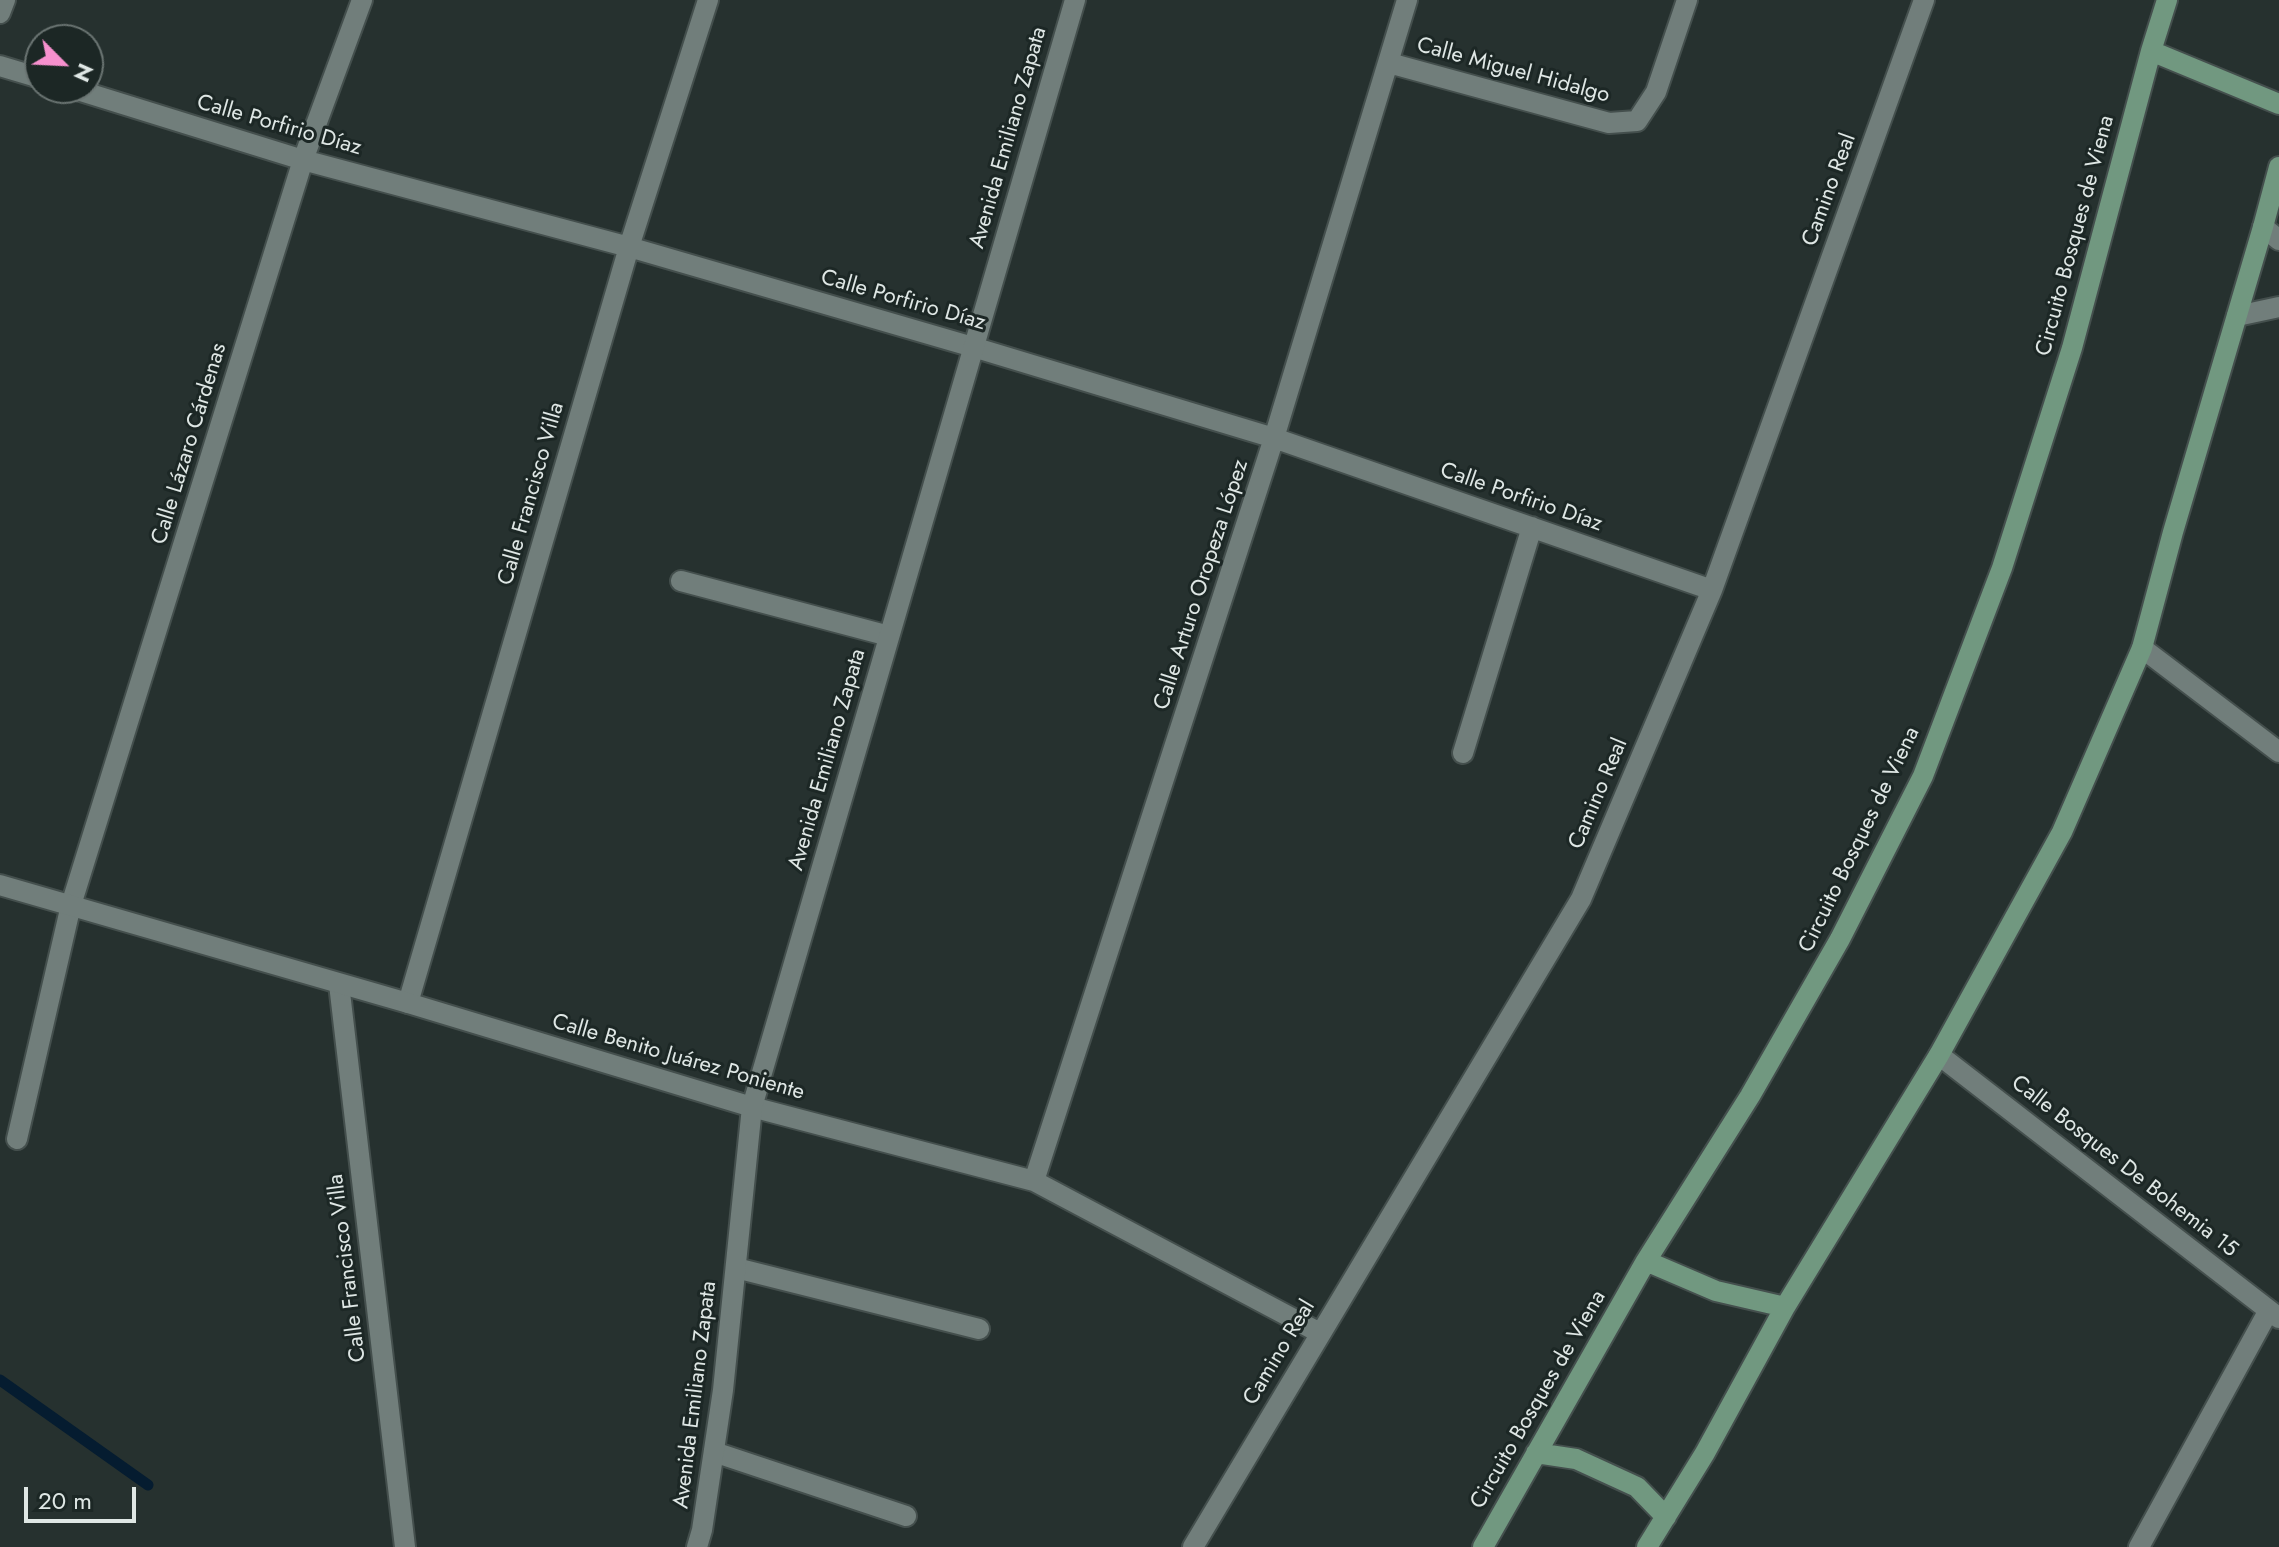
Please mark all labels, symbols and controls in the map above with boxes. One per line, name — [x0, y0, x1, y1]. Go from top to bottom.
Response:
north arrow — [24, 24, 104, 104]
street label: Avenida Emiliano Zapata — [965, 24, 1053, 252]
street label: Calle Miguel Hidalgo — [1414, 33, 1612, 109]
text: N — [66, 58, 102, 87]
street label: Calle Porfirio Díaz — [194, 90, 364, 162]
street label: Circuito Bosques de Viena — [2031, 113, 2121, 359]
street label: Camino Real — [1797, 130, 1863, 250]
street label: Calle Porfirio Díaz — [818, 265, 988, 337]
street label: Calle Lázaro Cárdenas — [147, 340, 233, 548]
street label: Calle Francisco Villa — [493, 399, 571, 589]
street label: Calle Arturo Oropeza López — [1149, 457, 1255, 713]
street label: Calle Porfirio Díaz — [1436, 458, 1606, 538]
street label: Avenida Emiliano Zapata — [784, 646, 872, 874]
street label: Circuito Bosques de Viena — [1794, 723, 1926, 957]
street label: Camino Real — [1564, 735, 1634, 853]
street label: Calle Benito Juárez Poniente — [549, 1009, 807, 1107]
street label: Calle Bosques De Bohemia 15 — [2005, 1070, 2243, 1264]
street label: Calle Francisco Villa — [323, 1173, 373, 1363]
street label: Avenida Emiliano Zapata — [669, 1280, 723, 1510]
street label: Circuito Bosques de Viena — [1466, 1286, 1612, 1514]
street label: Camino Real — [1238, 1296, 1322, 1410]
scale bar — [28, 1471, 140, 1521]
text: 20 m — [38, 1483, 92, 1518]

